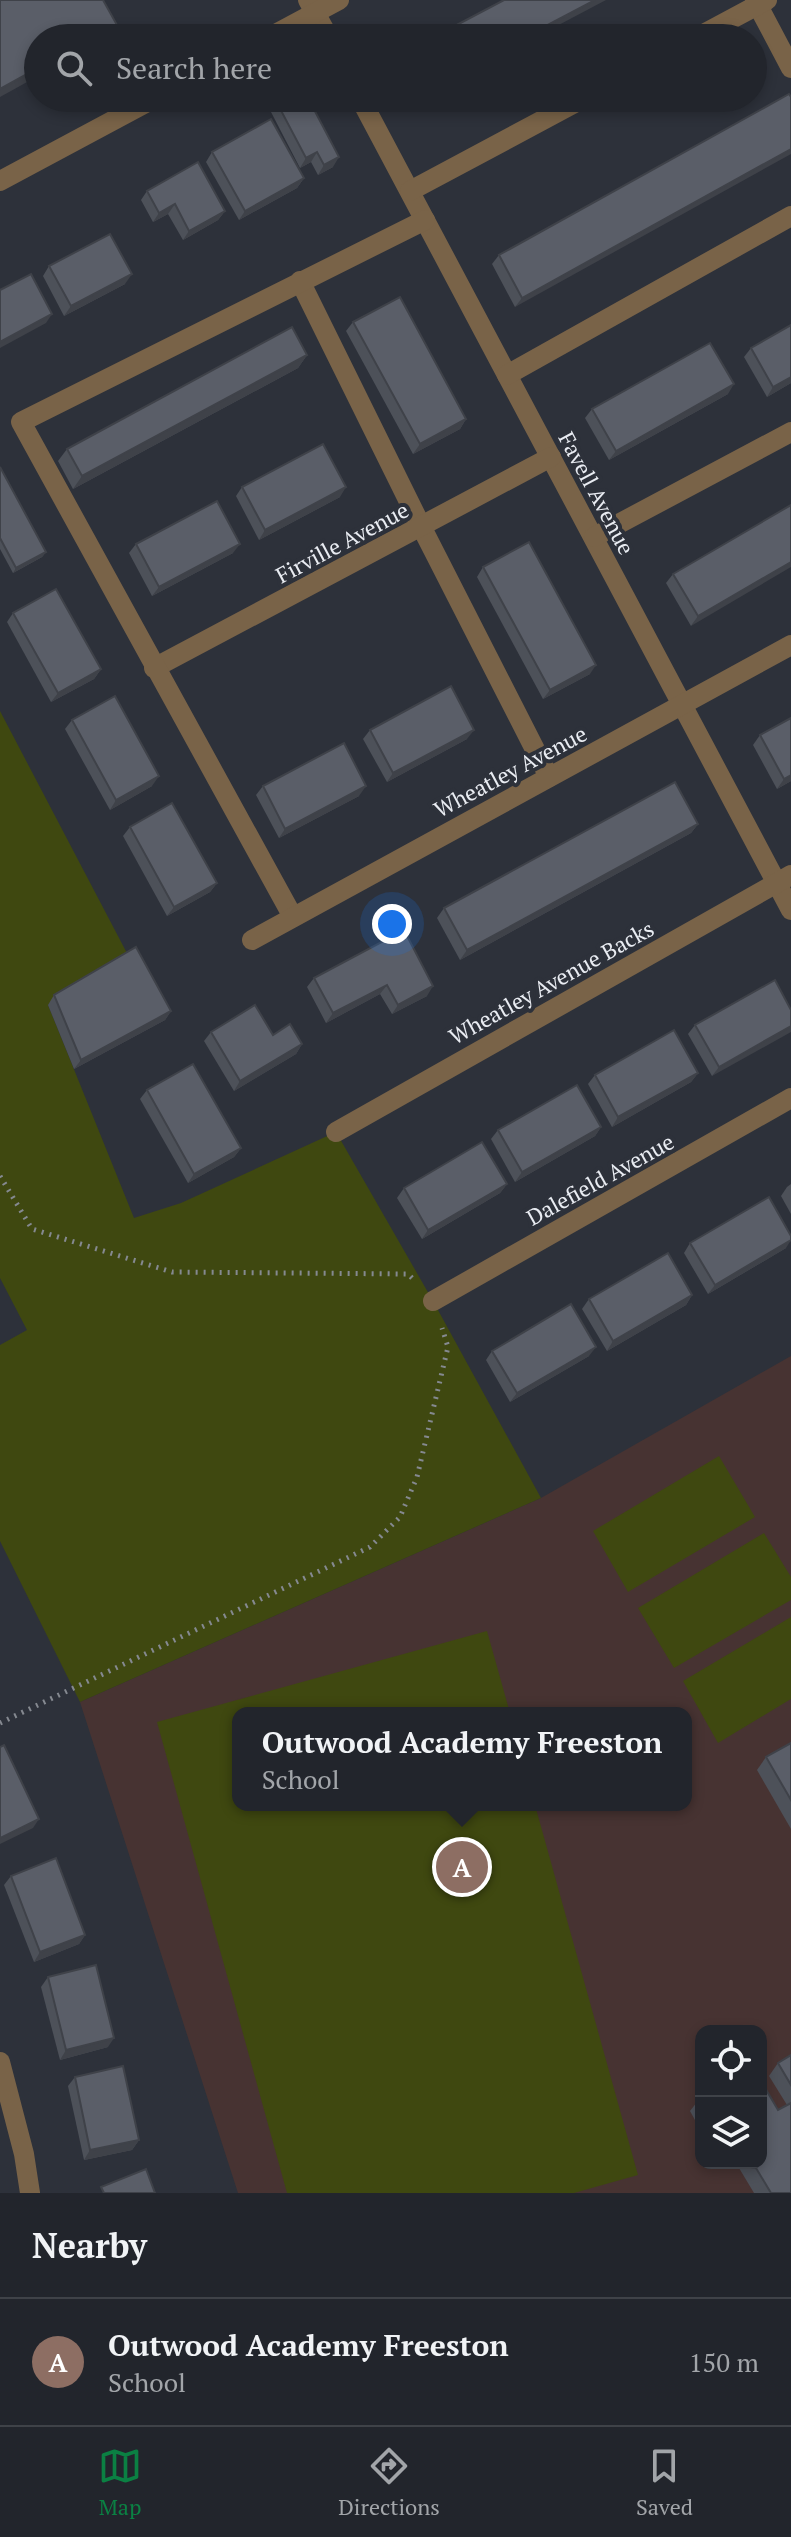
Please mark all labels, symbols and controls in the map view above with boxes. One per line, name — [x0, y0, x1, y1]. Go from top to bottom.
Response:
search box — [24, 24, 767, 112]
icon: search — [52, 46, 96, 90]
text: Search here — [116, 48, 272, 88]
street label: Favell Avenue — [552, 427, 642, 559]
street label: Firville Avenue — [271, 495, 413, 589]
street label: Wheatley Avenue — [429, 718, 591, 824]
your location — [372, 904, 412, 944]
street label: Wheatley Avenue Backs — [443, 913, 659, 1051]
street label: Dalefield Avenue — [521, 1126, 679, 1232]
popup — [232, 1707, 692, 1811]
text: Outwood Academy Freeston — [262, 1722, 662, 1762]
text: School — [262, 1762, 340, 1796]
pin: A — [436, 1837, 488, 1897]
map controls — [695, 2025, 767, 2169]
button: locate — [695, 2025, 767, 2097]
button: layers — [695, 2097, 767, 2169]
text: Nearby — [32, 2223, 147, 2268]
text: Outwood Academy Freeston — [108, 2325, 509, 2365]
text: A — [49, 2345, 67, 2379]
text: 150 m — [689, 2345, 759, 2379]
text: School — [108, 2365, 186, 2399]
tab: Map — [98, 2444, 142, 2521]
tab: Directions — [338, 2444, 440, 2521]
tab: Saved — [636, 2444, 693, 2521]

